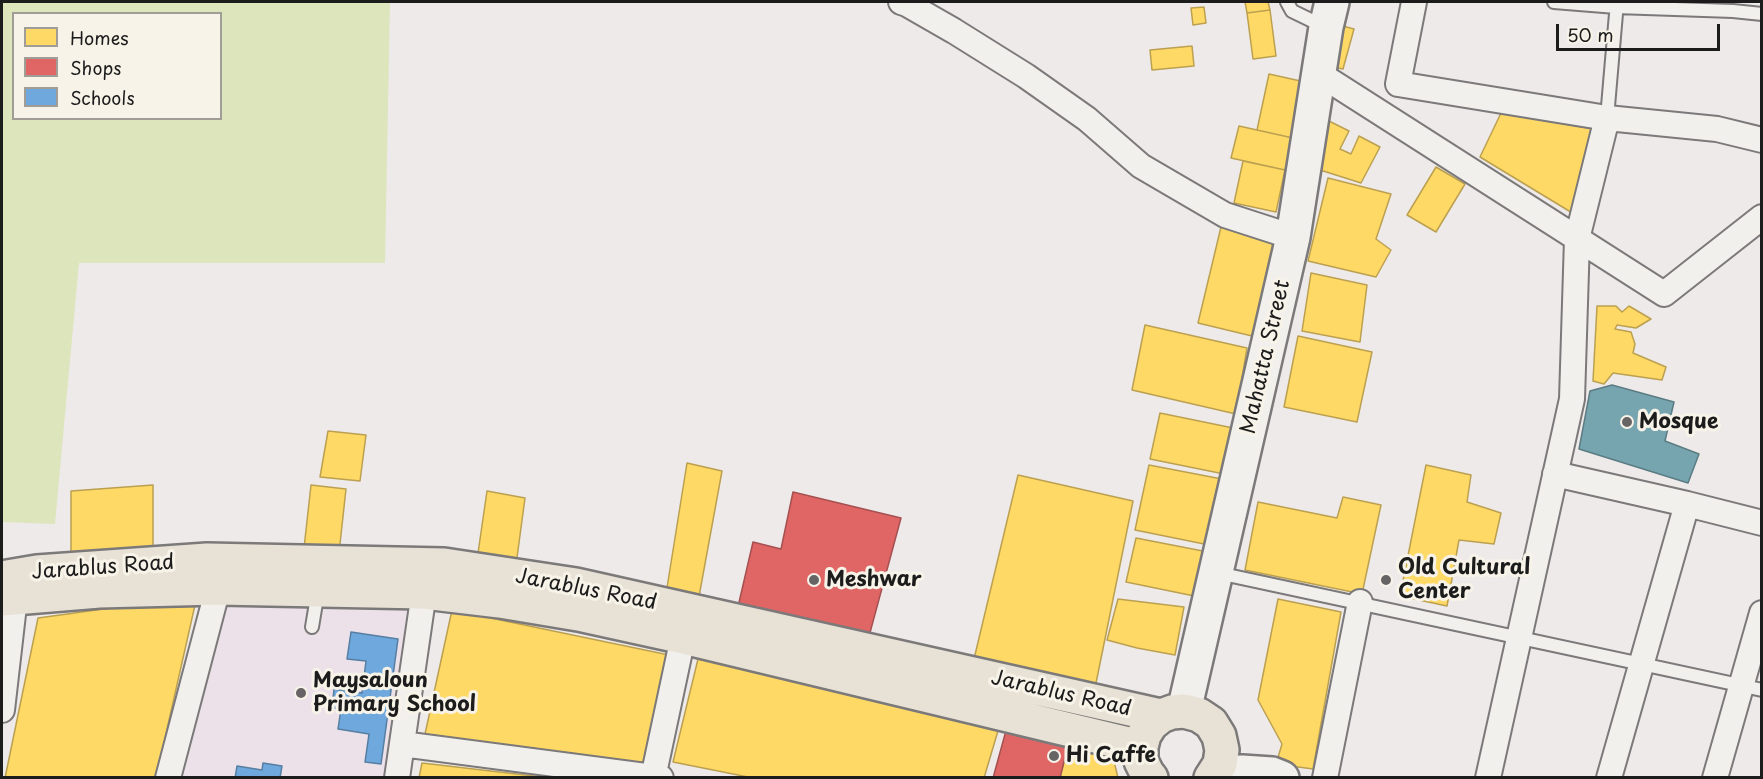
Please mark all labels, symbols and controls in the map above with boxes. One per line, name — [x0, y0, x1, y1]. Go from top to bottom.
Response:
legend — [12, 12, 222, 120]
scale bar — [1559, 12, 1722, 50]
text: 50 m — [1567, 21, 1614, 48]
text: Homes — [70, 24, 128, 51]
text: Shops — [70, 54, 121, 81]
text: Schools — [70, 84, 135, 111]
street label: Mahatta Street — [1236, 278, 1296, 436]
place label: Mosque — [1639, 409, 1718, 435]
marker: Mosque — [1620, 415, 1634, 429]
street label: Jarablus Road — [31, 550, 175, 586]
place label: Old Cultural Center — [1398, 555, 1531, 605]
street label: Jarablus Road — [513, 564, 659, 616]
place label: Meshwar — [826, 567, 922, 593]
marker: Meshwar — [807, 573, 821, 587]
marker: Old Cultural Center — [1379, 573, 1393, 587]
street label: Jarablus Road — [988, 666, 1134, 722]
place label: Maysaloun Primary School — [313, 668, 476, 718]
marker: Maysaloun Primary School — [294, 686, 308, 700]
place label: Hi Caffe — [1066, 743, 1156, 769]
marker: Hi Caffe — [1047, 749, 1061, 763]

